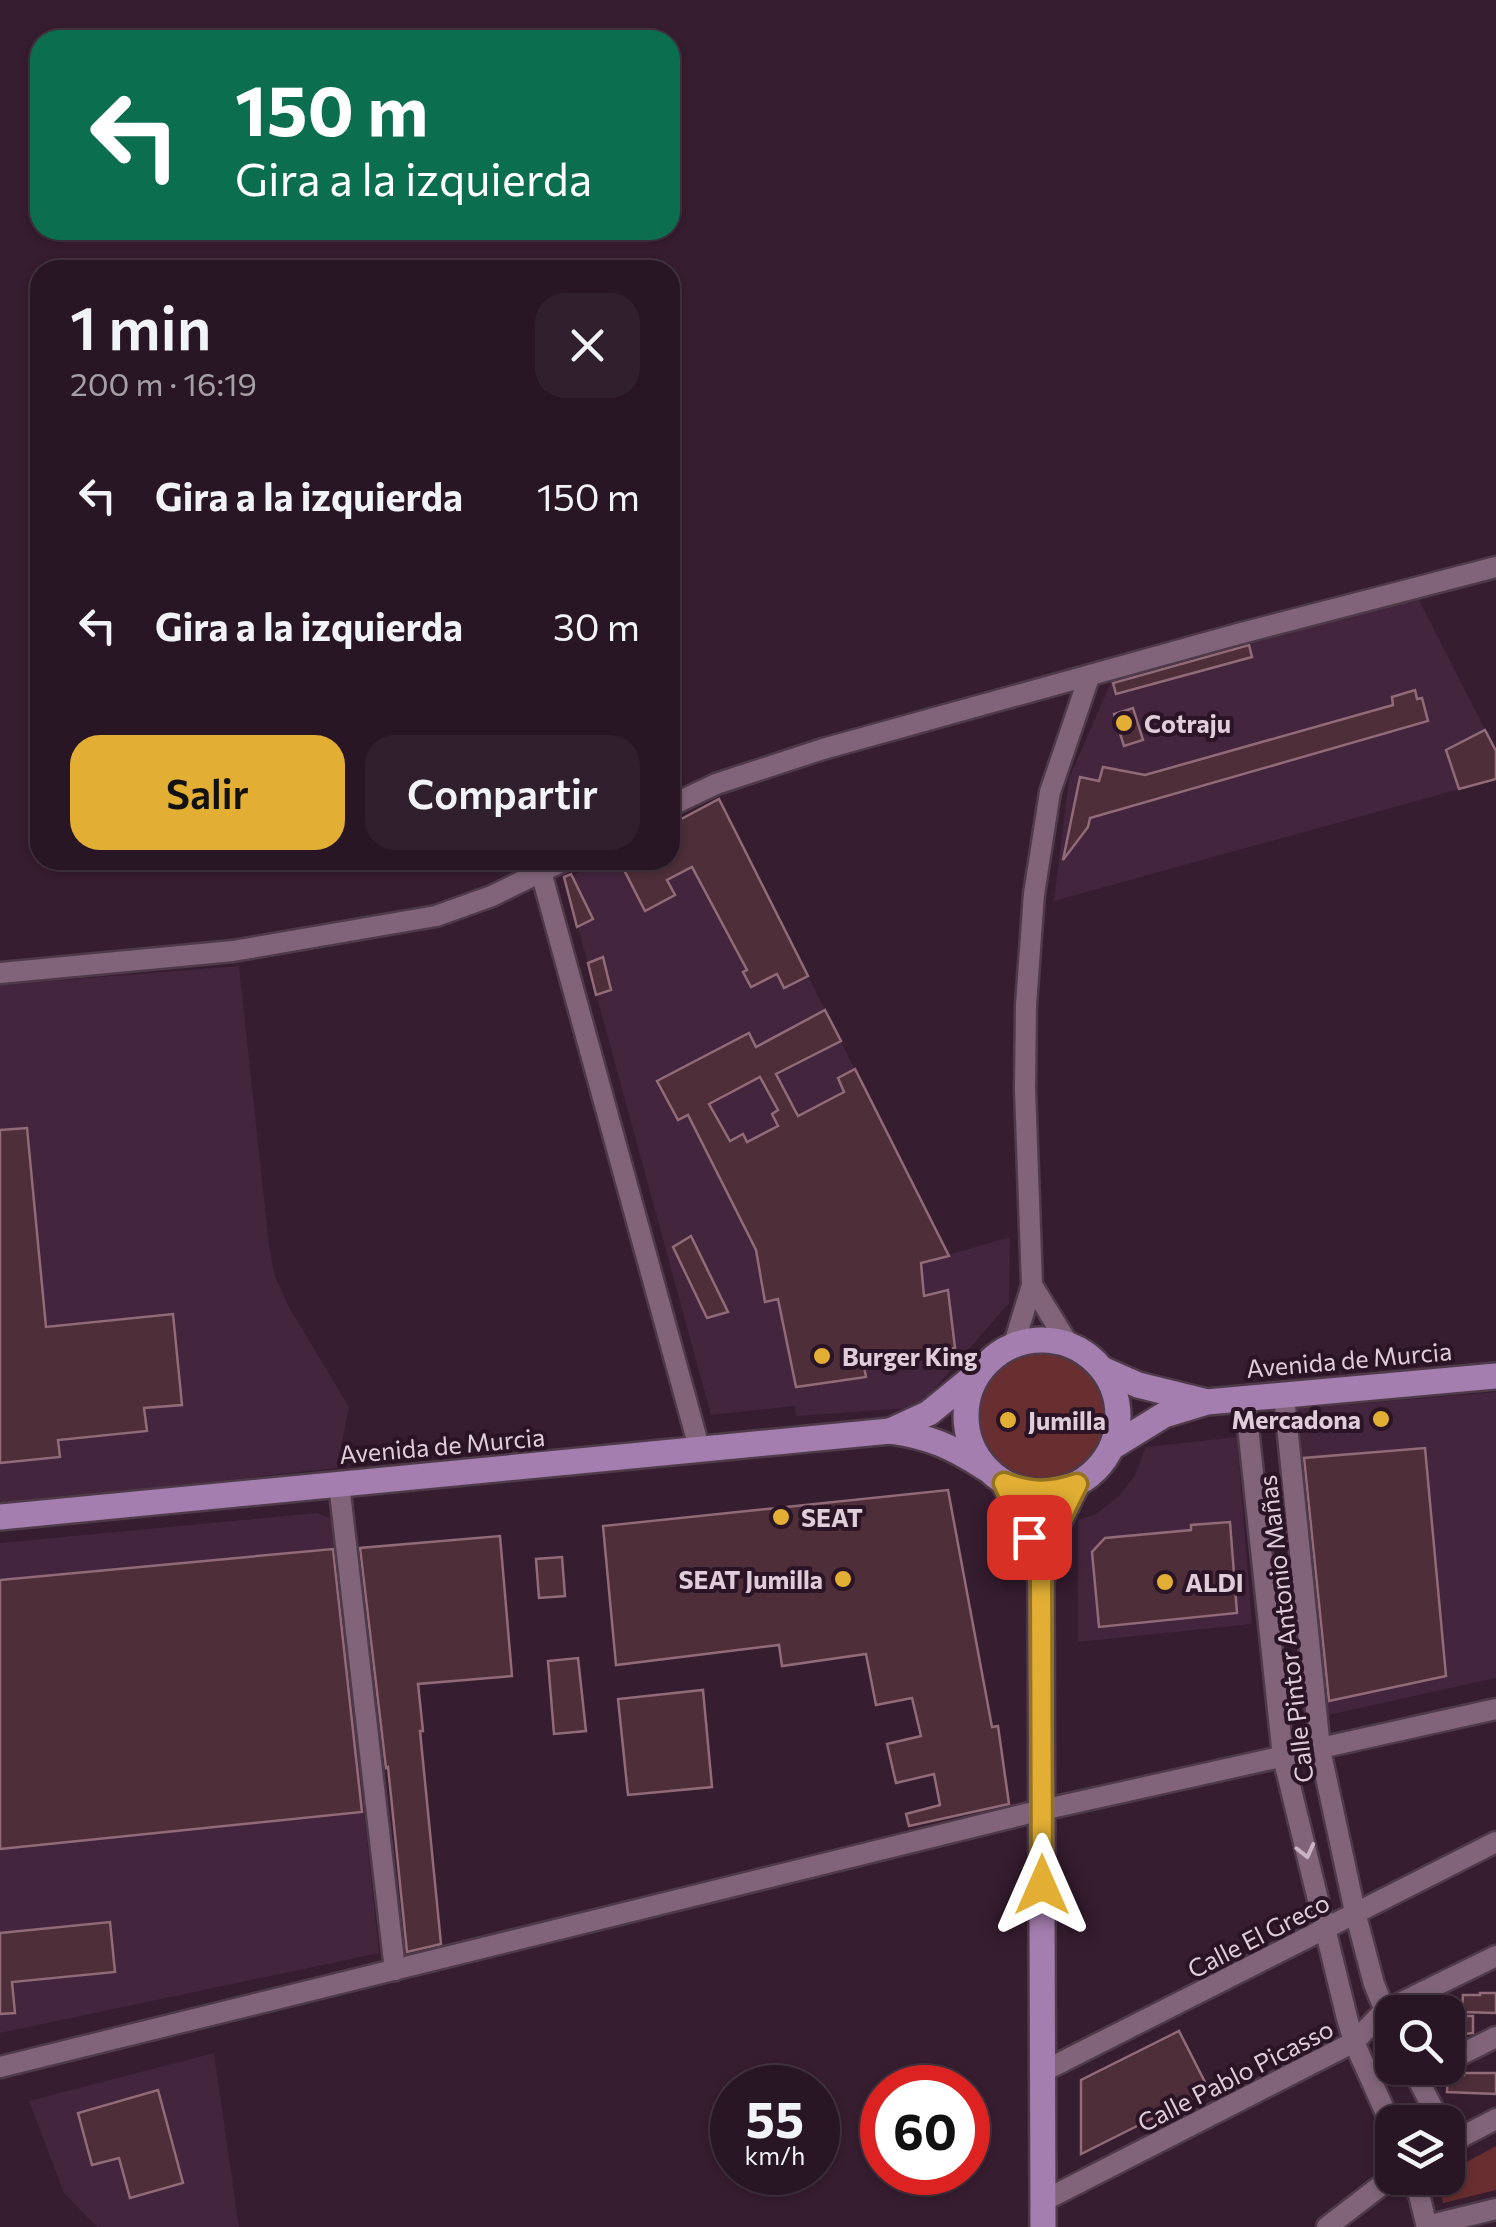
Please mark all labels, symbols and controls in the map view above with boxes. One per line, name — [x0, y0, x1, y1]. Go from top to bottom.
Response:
text: 150 m — [235, 65, 428, 150]
icon: left — [70, 70, 200, 200]
text: Gira a la izquierda — [235, 150, 592, 205]
text: 1 min — [70, 289, 211, 362]
button: close — [535, 293, 640, 398]
text: 200 m · 16:19 — [70, 363, 257, 403]
icon: left — [70, 468, 125, 523]
text: Gira a la izquierda — [155, 472, 463, 519]
text: 150 m — [537, 472, 640, 519]
icon: left — [70, 598, 125, 653]
text: Gira a la izquierda — [155, 602, 463, 649]
text: 30 m — [553, 602, 640, 649]
place label: Cotraju — [1144, 708, 1231, 738]
marker: Cotraju — [1113, 712, 1135, 734]
button: Salir — [70, 735, 345, 850]
button: Compartir — [365, 735, 640, 850]
street label: Avenida de Murcia — [1245, 1335, 1453, 1383]
place label: Burger King — [842, 1341, 978, 1371]
marker: Burger King — [811, 1345, 833, 1367]
place label: Mercadona — [1231, 1404, 1361, 1434]
place label: Jumilla — [1028, 1405, 1106, 1435]
marker: Mercadona — [1370, 1408, 1392, 1430]
marker: Jumilla — [997, 1409, 1019, 1431]
street label: Avenida de Murcia — [338, 1421, 546, 1469]
street label: Calle Pintor Antonio Mañas — [1251, 1473, 1319, 1785]
pin — [987, 1495, 1072, 1580]
place label: SEAT — [801, 1502, 863, 1532]
marker: SEAT — [770, 1506, 792, 1528]
icon: arrive — [1002, 1510, 1057, 1565]
place label: SEAT Jumilla — [678, 1564, 823, 1594]
place label: ALDI — [1185, 1567, 1244, 1597]
marker: SEAT Jumilla — [832, 1568, 854, 1590]
marker: ALDI — [1154, 1571, 1176, 1593]
position arrow — [990, 1833, 1094, 1937]
one-way arrow — [1294, 1842, 1315, 1859]
street label: Calle El Greco — [1182, 1886, 1334, 1984]
map controls — [1375, 1995, 1465, 2195]
button: search — [1375, 1995, 1465, 2085]
street label: Calle Pablo Picasso — [1132, 2013, 1338, 2137]
speed limit sign: 60 — [860, 2065, 990, 2195]
text: 55 — [746, 2087, 804, 2148]
button: layers — [1375, 2105, 1465, 2195]
text: km/h — [745, 2140, 805, 2170]

